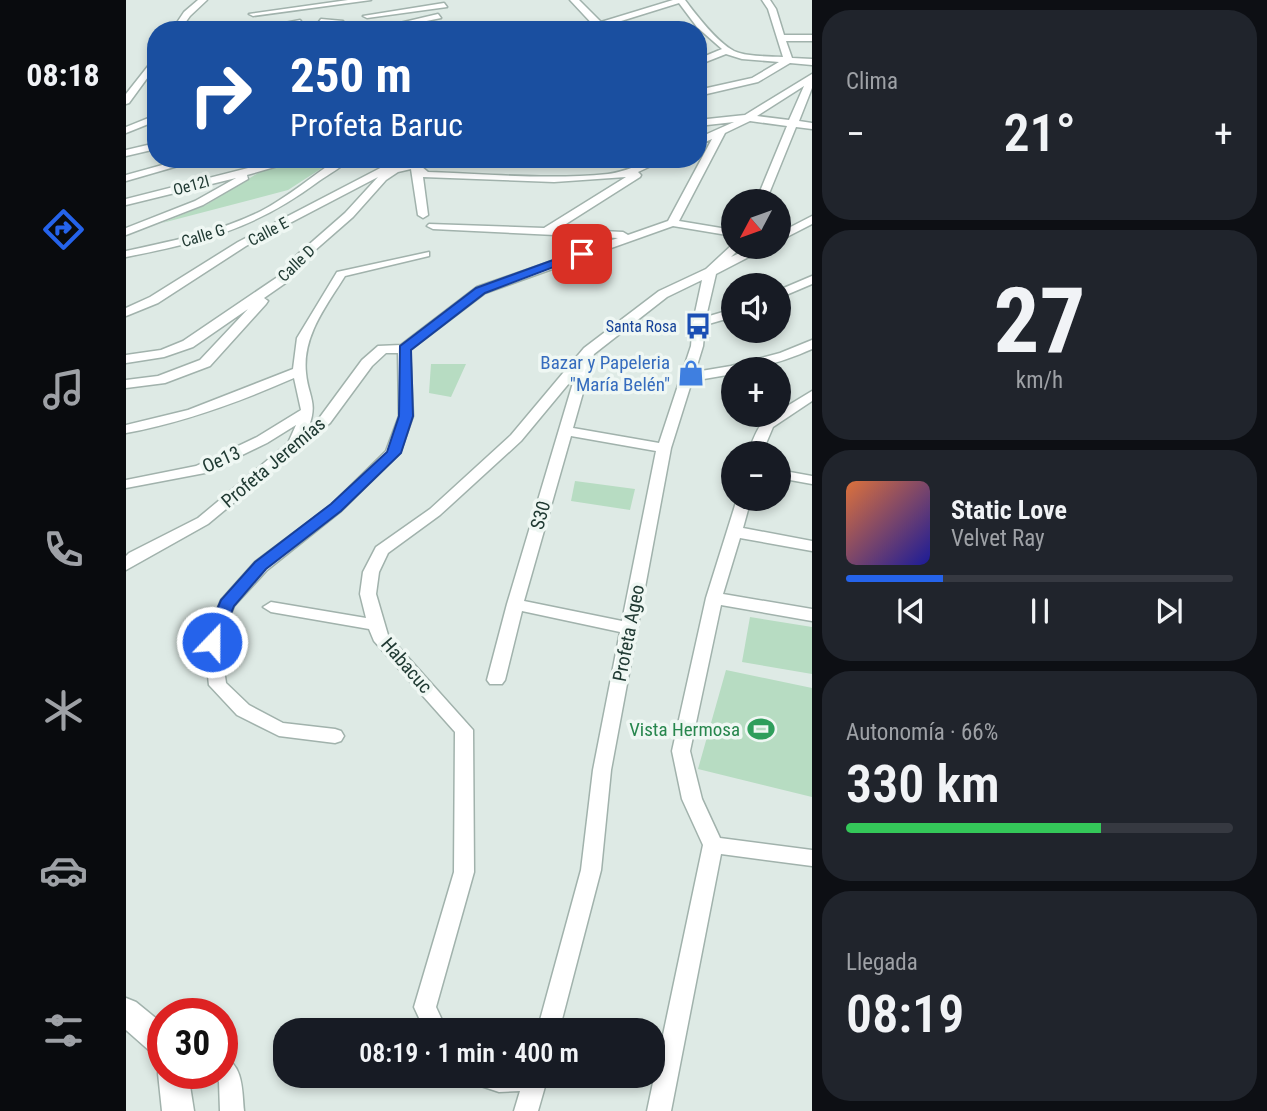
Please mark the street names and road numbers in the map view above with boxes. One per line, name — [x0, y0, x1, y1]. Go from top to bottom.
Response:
street label: Oe12l — [171, 172, 211, 199]
street label: Calle E — [245, 213, 292, 250]
street label: Calle G — [179, 220, 227, 251]
street label: Calle D — [274, 241, 319, 286]
street label: Profeta Jeremías — [217, 412, 330, 513]
street label: Oe13 — [199, 441, 244, 478]
street label: S30 — [525, 498, 555, 532]
street label: Profeta Ageo — [608, 583, 649, 684]
street label: Habacuc — [376, 633, 437, 698]

